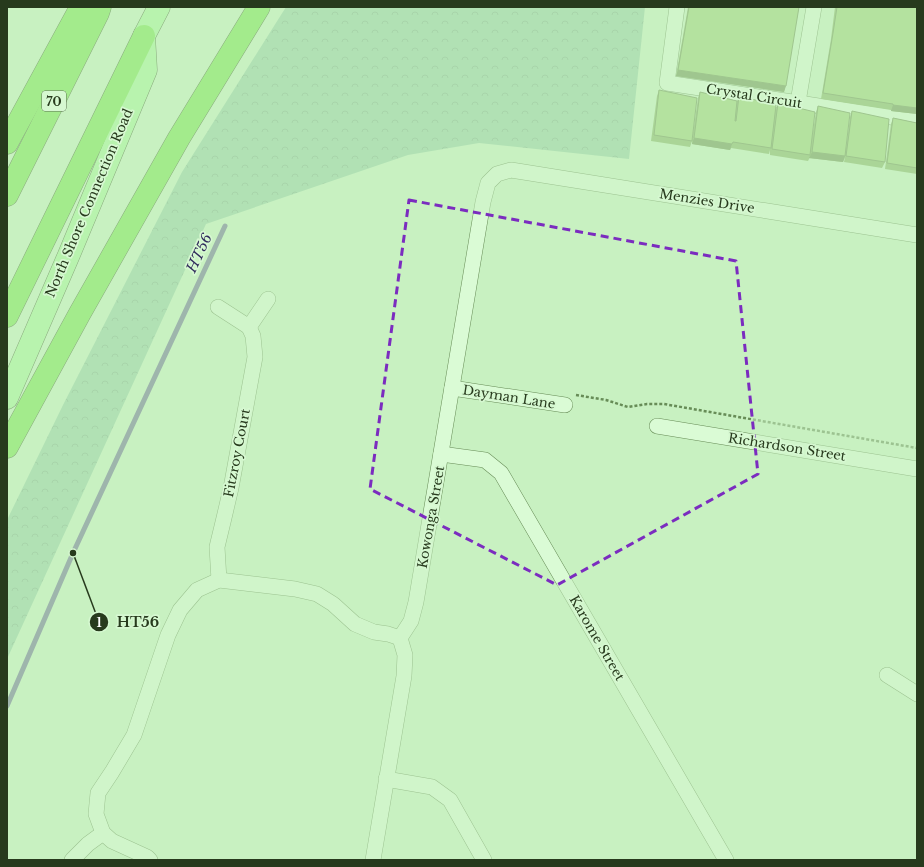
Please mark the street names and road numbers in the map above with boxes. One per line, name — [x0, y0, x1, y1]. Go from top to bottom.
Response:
street label: Crystal Circuit — [705, 80, 803, 112]
road number: 70 — [42, 91, 66, 111]
street label: North Shore Connection Road — [42, 106, 137, 300]
street label: Menzies Drive — [658, 185, 756, 217]
street label: Dayman Lane — [461, 381, 557, 413]
street label: Fitzroy Court — [220, 407, 254, 499]
street label: Richardson Street — [727, 429, 847, 465]
street label: Kowonga Street — [414, 464, 448, 570]
street label: Karome Street — [566, 592, 628, 684]

